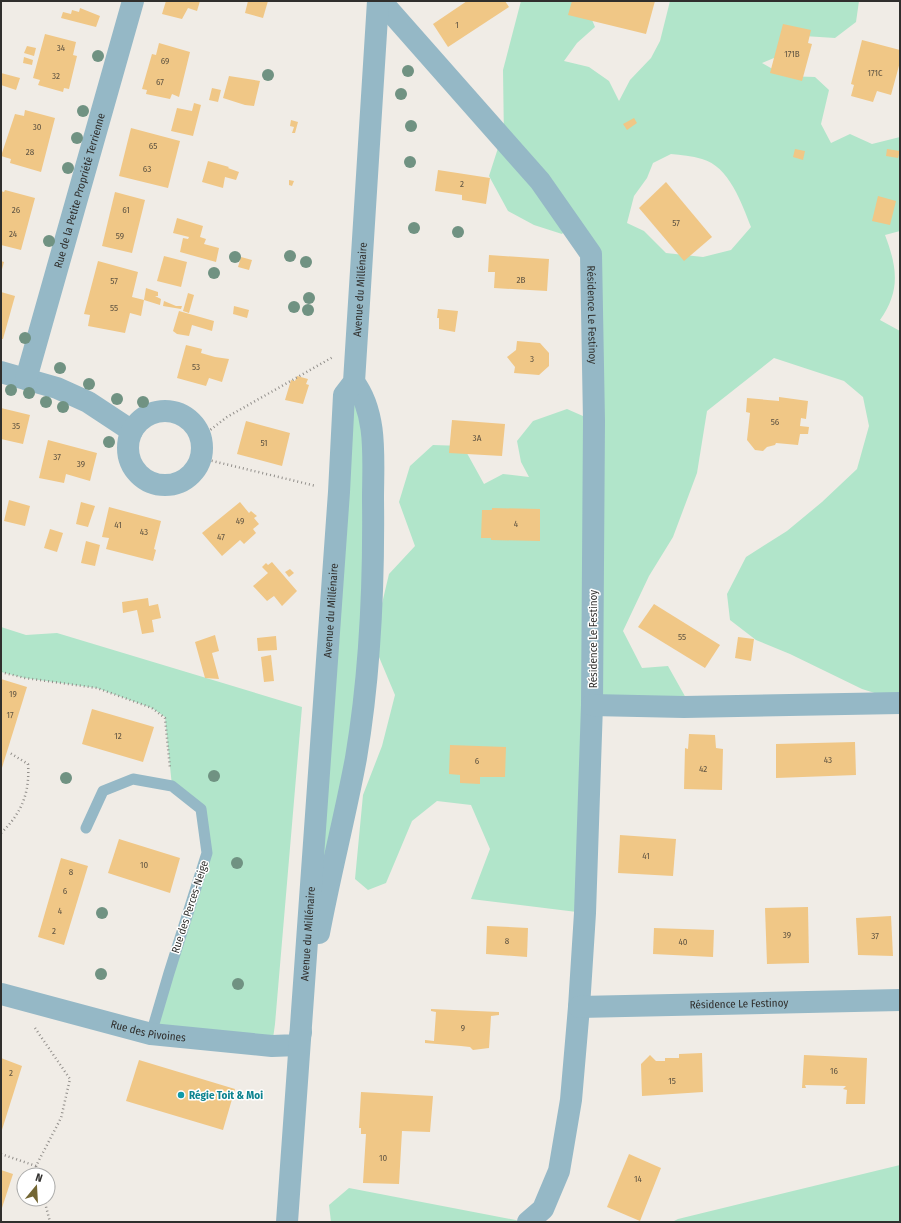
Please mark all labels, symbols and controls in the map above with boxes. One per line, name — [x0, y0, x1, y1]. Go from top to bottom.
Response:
house number: 1 — [455, 20, 459, 30]
house number: 34 — [57, 43, 66, 53]
house number: 171B — [784, 49, 800, 59]
house number: 69 — [161, 56, 169, 66]
house number: 171C — [867, 68, 883, 78]
house number: 32 — [52, 71, 60, 81]
house number: 67 — [156, 77, 164, 87]
street label: Rue de la Petite Propriété Terrienne — [51, 111, 107, 269]
house number: 30 — [33, 122, 42, 132]
house number: 65 — [149, 141, 157, 151]
house number: 28 — [26, 147, 35, 157]
house number: 63 — [143, 164, 151, 174]
house number: 2 — [460, 179, 464, 189]
house number: 26 — [12, 205, 21, 215]
house number: 61 — [122, 205, 130, 215]
house number: 57 — [672, 218, 680, 228]
house number: 24 — [9, 229, 18, 239]
house number: 59 — [116, 231, 124, 241]
street label: Avenue du Millénaire — [350, 242, 369, 337]
street label: Résidence Le Festinoy — [585, 265, 599, 364]
house number: 2B — [517, 275, 526, 285]
house number: 57 — [110, 276, 118, 286]
house number: 55 — [110, 303, 118, 313]
house number: 3 — [530, 354, 534, 364]
house number: 53 — [192, 362, 200, 372]
house number: 56 — [771, 417, 780, 427]
house number: 35 — [12, 421, 20, 431]
house number: 3A — [473, 433, 482, 443]
house number: 51 — [260, 438, 268, 448]
house number: 37 — [53, 452, 61, 462]
house number: 39 — [77, 459, 85, 469]
house number: 49 — [236, 516, 244, 526]
house number: 4 — [514, 519, 519, 529]
house number: 41 — [114, 520, 122, 530]
house number: 43 — [140, 527, 148, 537]
house number: 47 — [217, 532, 225, 542]
street label: Avenue du Millénaire — [321, 563, 340, 658]
street label: Résidence Le Festinoy — [587, 590, 600, 688]
house number: 55 — [678, 632, 686, 642]
house number: 19 — [9, 689, 17, 699]
house number: 17 — [6, 710, 14, 720]
house number: 12 — [114, 731, 122, 741]
house number: 43 — [824, 755, 832, 765]
house number: 6 — [475, 756, 480, 766]
house number: 42 — [699, 764, 707, 774]
house number: 41 — [642, 851, 650, 861]
street label: Rue des Perces-Neige — [169, 859, 211, 955]
house number: 10 — [140, 860, 148, 870]
house number: 8 — [69, 867, 74, 877]
house number: 6 — [63, 886, 68, 896]
street label: Avenue du Millénaire — [298, 886, 317, 981]
house number: 4 — [58, 906, 63, 916]
house number: 2 — [52, 926, 56, 936]
house number: 39 — [783, 930, 791, 940]
house number: 37 — [871, 931, 879, 941]
house number: 8 — [505, 936, 510, 946]
house number: 40 — [678, 937, 688, 947]
street label: Résidence Le Festinoy — [690, 996, 788, 1011]
street label: Rue des Pivoines — [109, 1017, 187, 1044]
house number: 9 — [461, 1023, 465, 1033]
house number: 16 — [830, 1066, 839, 1076]
house number: 2 — [9, 1068, 13, 1078]
house number: 15 — [668, 1076, 676, 1086]
place label: Régie Toit & Moi — [189, 1089, 263, 1102]
marker: Régie Toit & Moi — [176, 1090, 186, 1100]
house number: 10 — [379, 1153, 387, 1163]
north arrow — [16, 1167, 56, 1207]
text: N — [34, 1171, 44, 1185]
house number: 14 — [634, 1174, 643, 1184]

